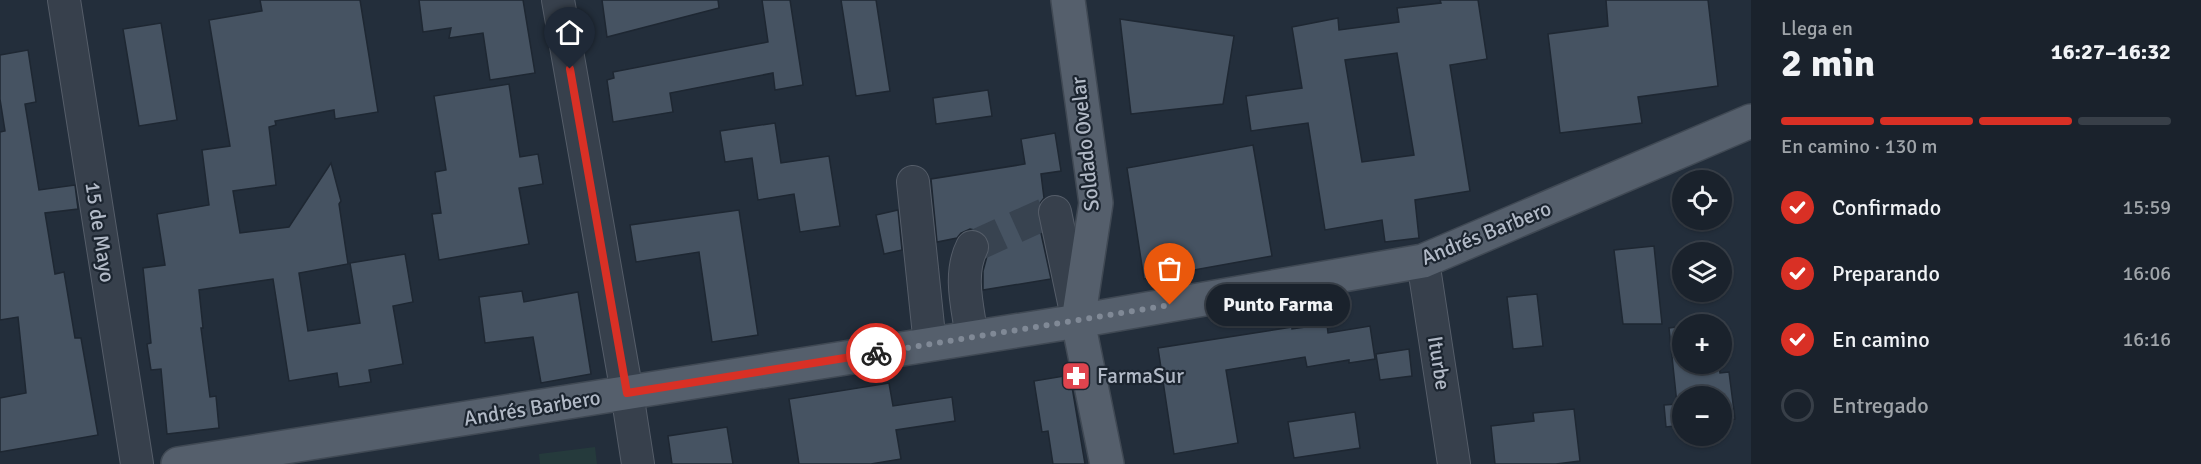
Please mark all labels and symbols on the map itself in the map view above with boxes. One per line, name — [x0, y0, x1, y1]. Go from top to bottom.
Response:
pin — [544, 7, 595, 69]
street label: Soldado Ovelar — [1065, 75, 1105, 213]
street label: 15 de Mayo — [79, 180, 121, 284]
street label: Andrés Barbero — [1417, 195, 1555, 271]
pin — [1144, 243, 1195, 305]
callout: Punto Farma — [1206, 284, 1350, 326]
courier — [846, 323, 906, 383]
street label: Iturbe — [1422, 334, 1456, 392]
pharmacy icon: FarmaSur — [1060, 360, 1092, 392]
place label: FarmaSur — [1097, 363, 1184, 389]
street label: Andrés Barbero — [462, 384, 602, 432]

